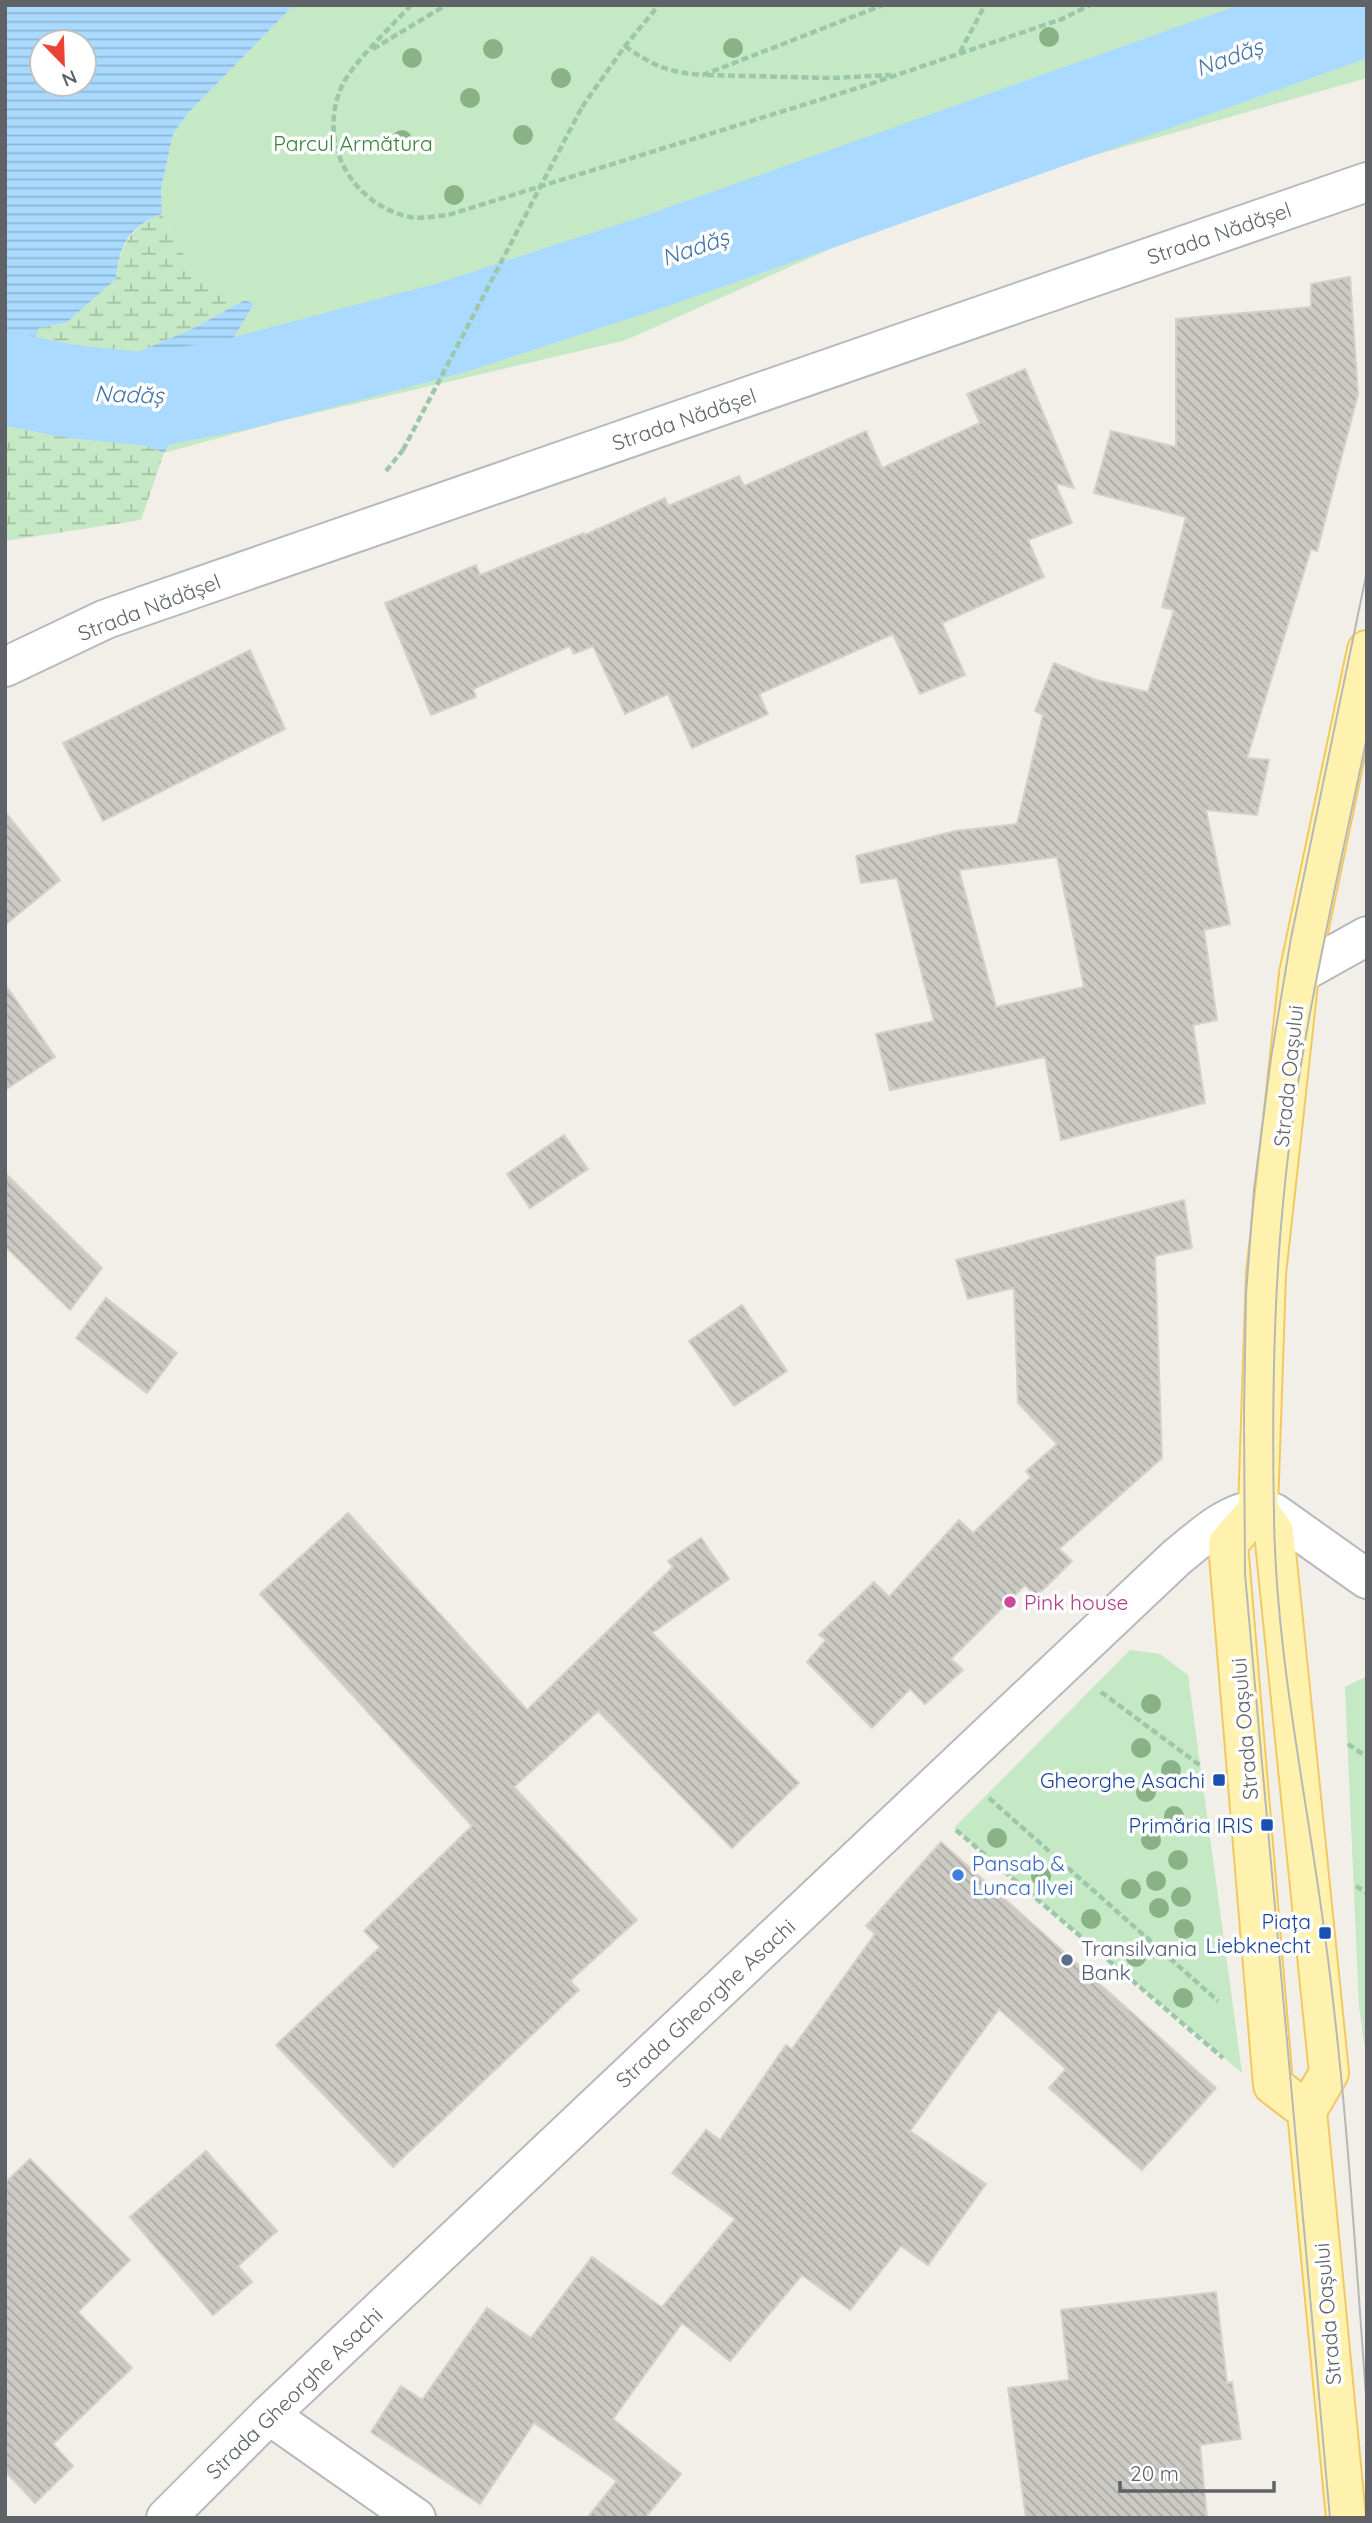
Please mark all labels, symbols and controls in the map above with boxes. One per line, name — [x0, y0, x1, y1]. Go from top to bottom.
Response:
north arrow — [28, 28, 98, 98]
water label: Nadăș — [1191, 31, 1269, 82]
text: N — [59, 65, 81, 92]
park label: Parcul Armătura — [273, 130, 433, 156]
street label: Strada Nădășel — [1144, 196, 1294, 270]
water label: Nadăș — [657, 221, 735, 272]
water label: Nadăș — [94, 378, 166, 410]
street label: Strada Nădășel — [609, 382, 759, 456]
street label: Strada Nădășel — [74, 568, 224, 646]
street label: Strada Oașului — [1268, 1004, 1308, 1148]
place label: Pink house — [1024, 1589, 1128, 1615]
marker: Pink house — [1002, 1594, 1018, 1610]
street label: Strada Oașului — [1225, 1657, 1263, 1801]
place label: Gheorghe Asachi — [1040, 1767, 1205, 1793]
marker: Gheorghe Asachi — [1211, 1772, 1227, 1788]
place label: Primăria IRIS — [1129, 1812, 1253, 1838]
marker: Primăria IRIS — [1259, 1817, 1275, 1833]
place label: Pansab & Lunca Ilvei — [972, 1850, 1074, 1900]
marker: Pansab & Lunca Ilvei — [950, 1867, 966, 1883]
place label: Piața Liebknecht — [1206, 1908, 1311, 1958]
street label: Strada Gheorghe Asachi — [610, 1913, 800, 2093]
marker: Piața Liebknecht — [1317, 1925, 1333, 1941]
place label: Transilvania Bank — [1081, 1935, 1197, 1985]
marker: Transilvania Bank — [1059, 1952, 1075, 1968]
street label: Strada Oașului — [1308, 2242, 1346, 2386]
street label: Strada Gheorghe Asachi — [200, 2302, 388, 2484]
scale bar — [1120, 2450, 1274, 2494]
text: 20 m — [1130, 2460, 1179, 2486]

